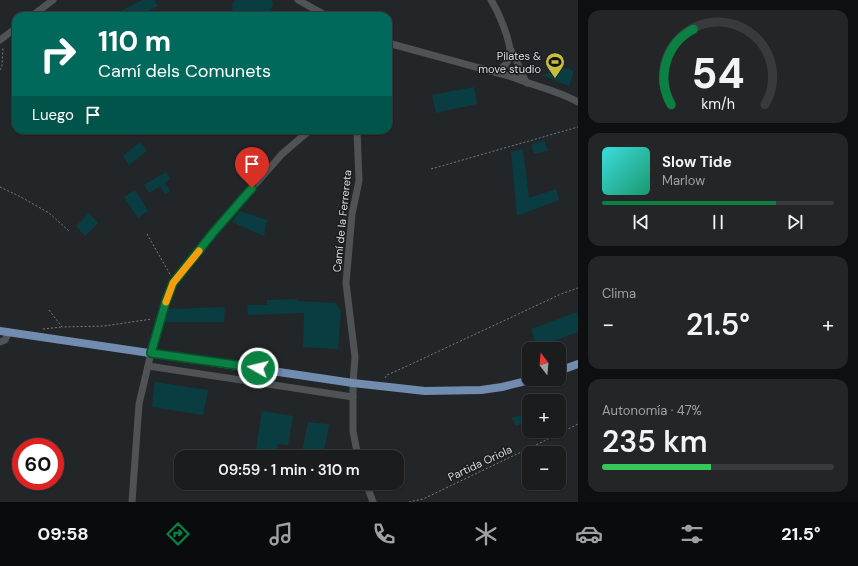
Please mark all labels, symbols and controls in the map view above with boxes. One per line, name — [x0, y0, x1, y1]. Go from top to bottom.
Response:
text: 110 m — [98, 23, 171, 60]
icon: right — [32, 28, 84, 80]
text: 54 — [692, 46, 744, 100]
place label: Pilates & move studio — [478, 49, 541, 76]
sports icon: Pilates & move studio — [544, 51, 566, 79]
text: Camí dels Comunets — [98, 59, 271, 83]
text: km/h — [701, 94, 735, 112]
icon: arrive — [82, 104, 104, 126]
text: Luego — [32, 105, 74, 125]
pin — [235, 147, 269, 188]
text: Slow Tide — [662, 152, 732, 172]
icon: arrive — [241, 153, 263, 175]
street label: Camí de la Ferrereta — [330, 169, 354, 273]
text: Marlow — [662, 172, 705, 189]
icon: previous — [630, 211, 652, 233]
icon: pause — [707, 211, 729, 233]
icon: next — [784, 211, 806, 233]
text: Clima — [602, 285, 636, 302]
text: 21.5° — [686, 305, 750, 344]
text: − — [602, 310, 614, 339]
text: + — [822, 310, 834, 339]
north arrow — [522, 342, 566, 386]
map controls — [522, 342, 566, 490]
position arrow — [237, 347, 279, 389]
button: + — [522, 394, 566, 438]
text: Autonomía · 47% — [602, 402, 702, 419]
text: 235 km — [602, 422, 708, 461]
speed limit sign: 60 — [12, 438, 64, 490]
street label: Partida Oriola — [446, 442, 514, 484]
button: − — [522, 446, 566, 490]
text: 09:59 · 1 min · 310 m — [218, 460, 360, 480]
icon: directions — [164, 520, 192, 548]
icon: music — [267, 520, 295, 548]
icon: phone — [370, 520, 398, 548]
icon: climate — [472, 520, 500, 548]
icon: car — [575, 520, 603, 548]
icon: filters — [678, 520, 706, 548]
text: 09:58 — [37, 522, 89, 546]
text: 21.5° — [781, 522, 821, 546]

